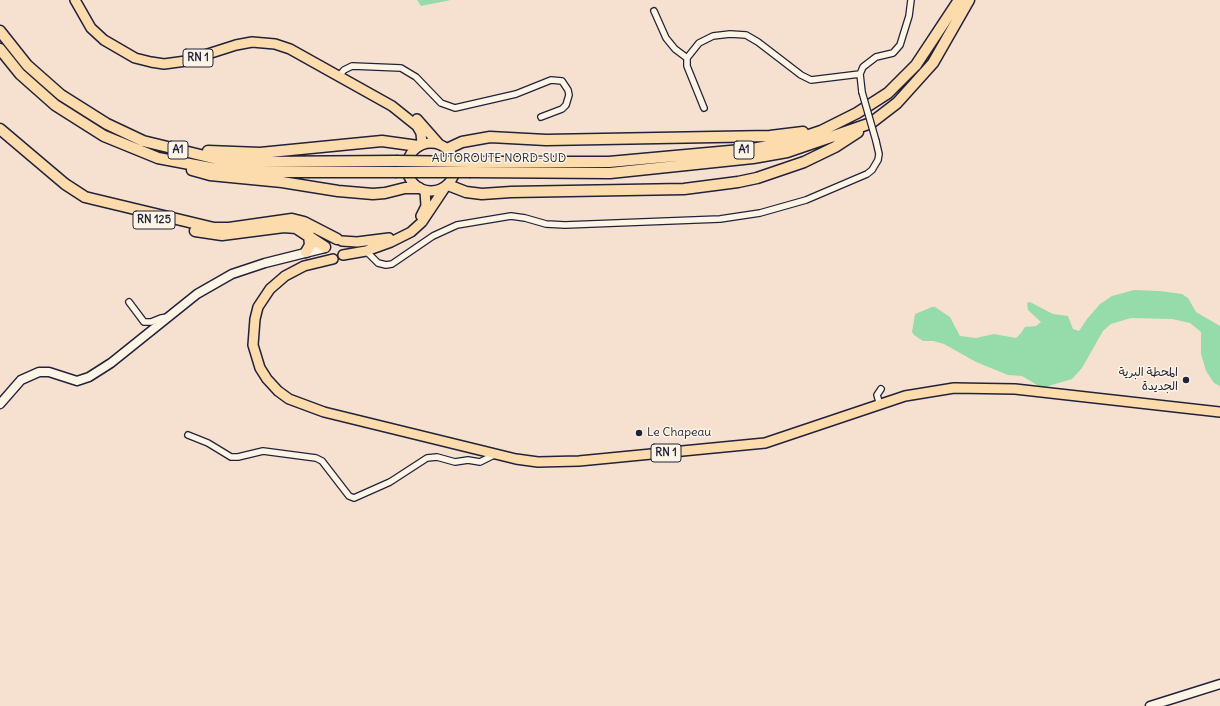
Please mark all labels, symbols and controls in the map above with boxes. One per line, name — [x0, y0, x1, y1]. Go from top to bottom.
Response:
road number: RN 1 — [183, 49, 213, 67]
road number: A1 — [168, 141, 188, 159]
road number: A1 — [734, 141, 754, 159]
street label: AUTOROUTE NORD-SUD — [432, 152, 566, 166]
road number: RN 125 — [133, 211, 175, 229]
place label: المحطة البرية الجديدة — [1119, 366, 1178, 394]
marker: المحطة البرية الجديدة — [1181, 375, 1191, 385]
place label: Le Chapeau — [647, 426, 711, 440]
marker: Le Chapeau — [634, 428, 644, 438]
road number: RN 1 — [651, 444, 681, 462]

